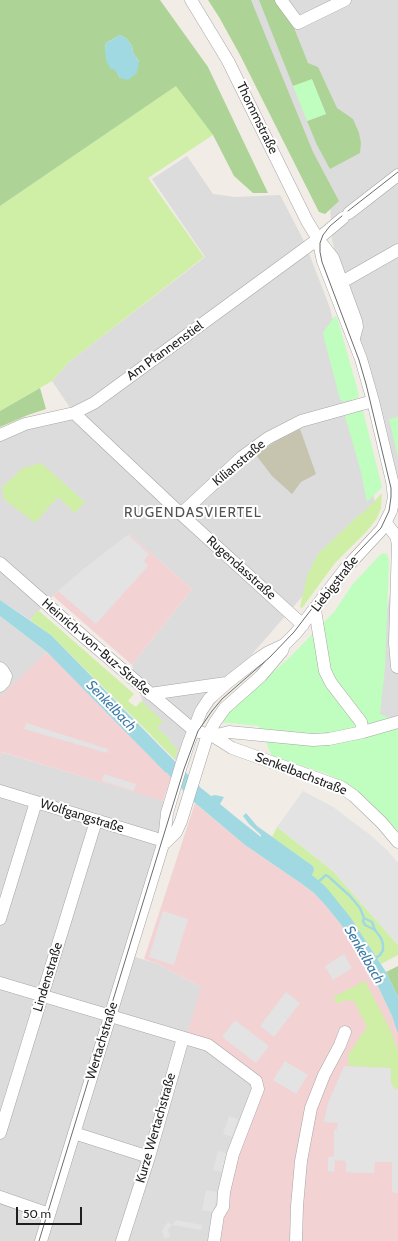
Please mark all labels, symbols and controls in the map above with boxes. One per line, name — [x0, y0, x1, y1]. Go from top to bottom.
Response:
street label: Thommstraße — [233, 80, 281, 156]
street label: Am Pfannenstiel — [124, 318, 206, 384]
street label: Kilianstraße — [210, 436, 268, 490]
district label: RUGENDASVIERTEL — [124, 505, 262, 521]
street label: Rugendasstraße — [203, 533, 279, 603]
street label: Liebigstraße — [308, 553, 362, 615]
street label: Heinrich-von-Buz-Straße — [38, 595, 154, 699]
water label: Senkelbach — [83, 677, 139, 735]
street label: Senkelbachstraße — [253, 749, 349, 799]
street label: Wolfgangstraße — [38, 796, 126, 836]
water label: Senkelbach — [341, 923, 387, 987]
street label: Lindenstraße — [30, 940, 66, 1014]
street label: Wertachstraße — [83, 1000, 121, 1082]
street label: Kurze Wertachstraße — [133, 1071, 179, 1185]
scale bar — [18, 1199, 84, 1225]
text: 50 m — [23, 1206, 51, 1221]

